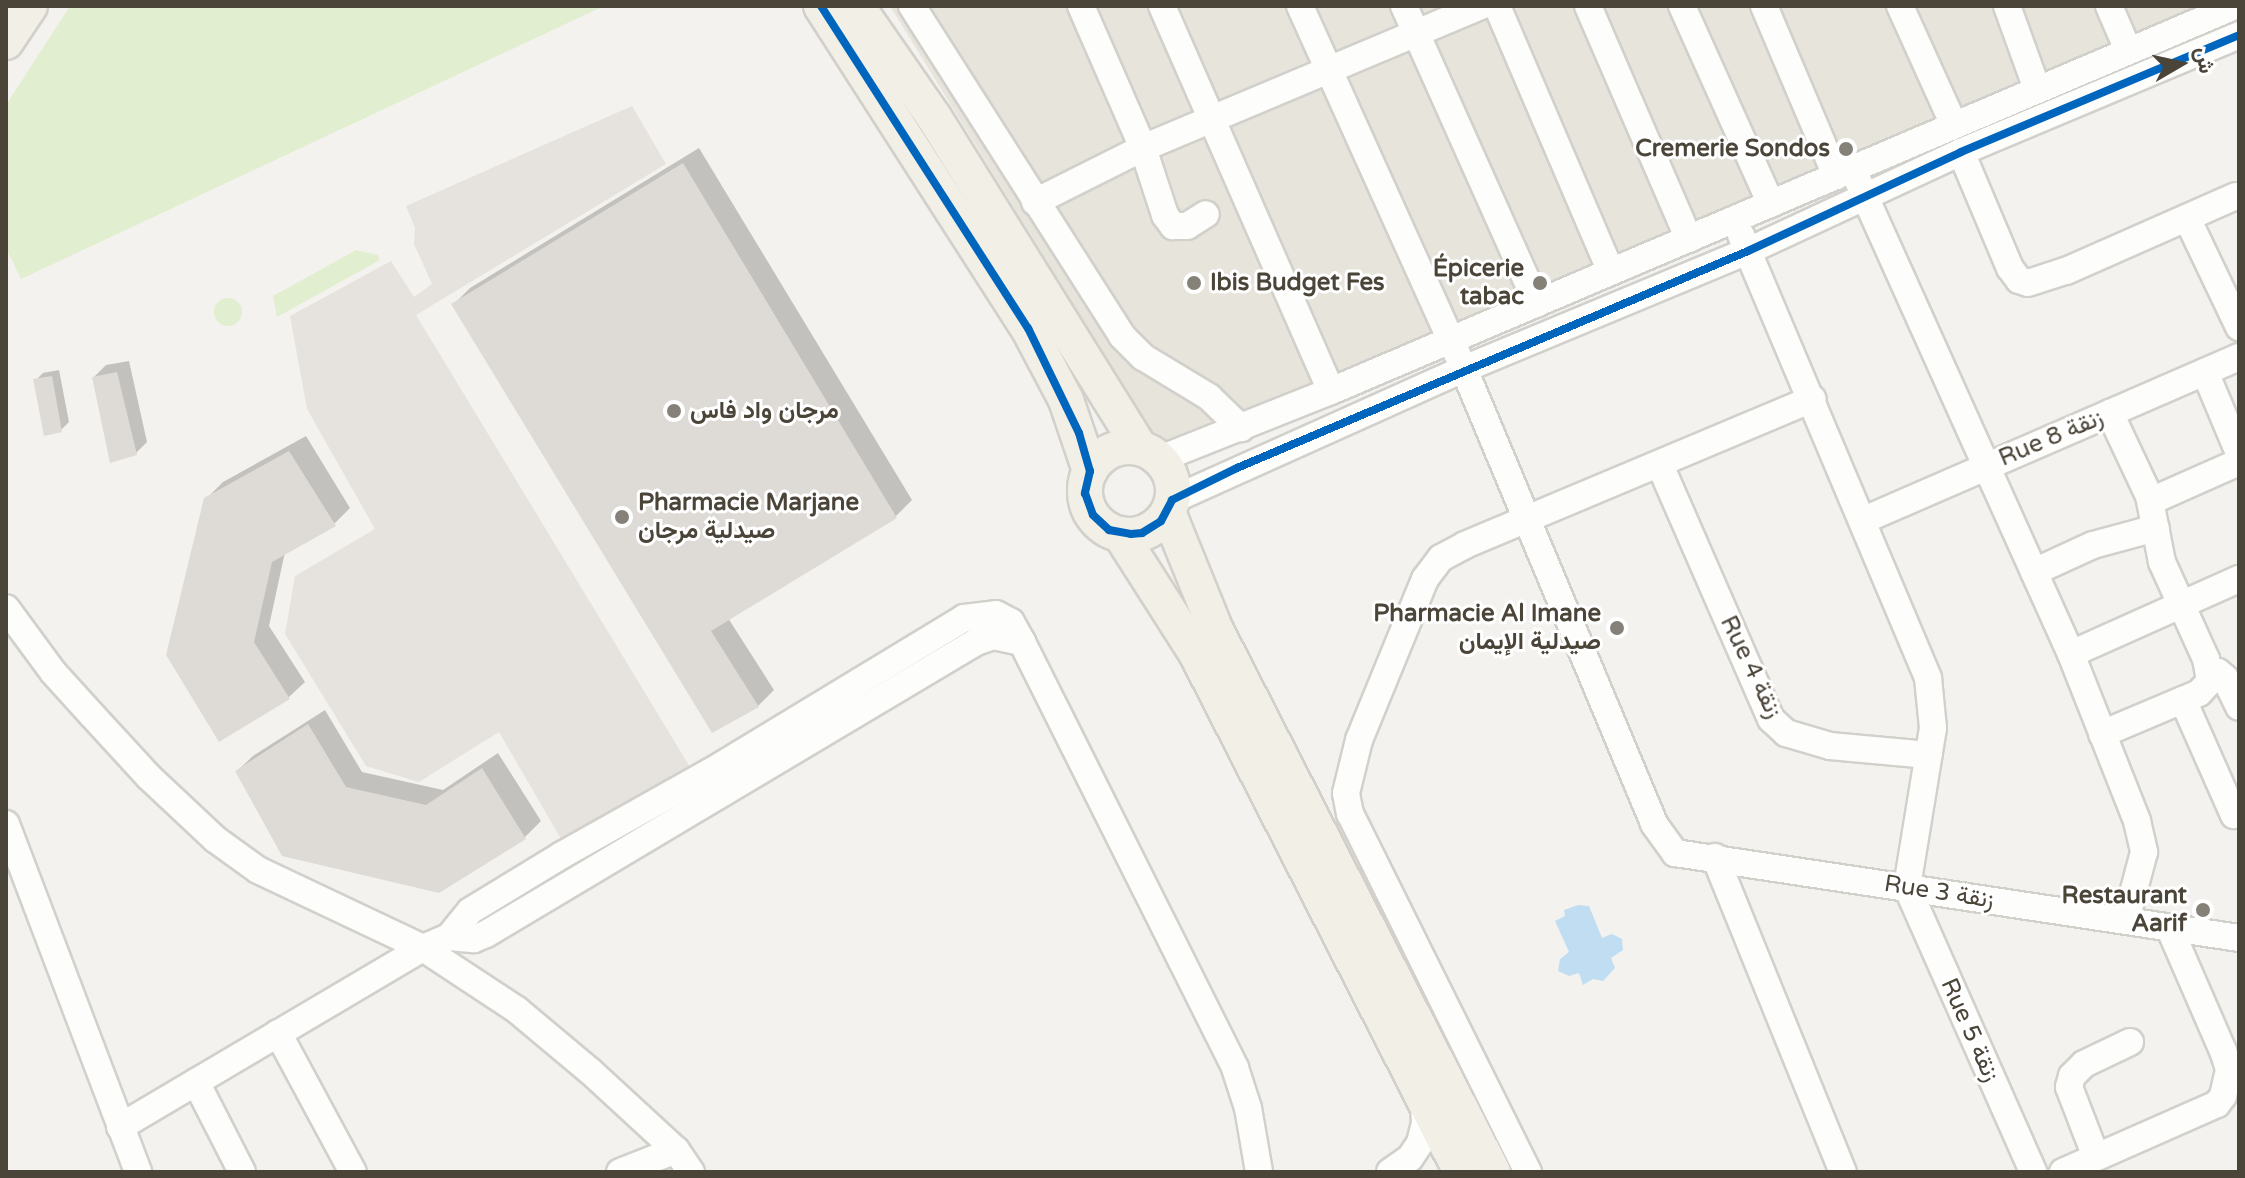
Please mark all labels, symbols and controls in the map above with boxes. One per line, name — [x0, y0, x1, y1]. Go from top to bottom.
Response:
north arrow — [2141, 24, 2221, 104]
text: ش — [2190, 45, 2220, 75]
place label: Cremerie Sondos — [1635, 135, 1830, 163]
marker: Cremerie Sondos — [1837, 140, 1855, 158]
place label: Épicerie tabac — [1433, 255, 1524, 311]
place label: Ibis Budget Fes — [1210, 269, 1385, 297]
marker: Ibis Budget Fes — [1185, 274, 1203, 292]
marker: Épicerie tabac — [1531, 274, 1549, 292]
place label: مرجان واد فاس — [690, 397, 839, 425]
marker: مرجان واد فاس — [665, 402, 683, 420]
street label: Rue 8 زنقة — [1994, 403, 2108, 473]
place label: Pharmacie Marjane صيدلية مرجان — [638, 489, 859, 545]
marker: Pharmacie Marjane صيدلية مرجان — [613, 508, 631, 526]
place label: Pharmacie Al Imane صيدلية الإيمان — [1373, 600, 1601, 656]
street label: Rue 4 زنقة — [1714, 611, 1788, 723]
marker: Pharmacie Al Imane صيدلية الإيمان — [1608, 619, 1626, 637]
street label: Rue 3 زنقة — [1882, 869, 1996, 915]
place label: Restaurant Aarif — [2062, 882, 2187, 938]
marker: Restaurant Aarif — [2194, 901, 2212, 919]
street label: Rue 5 زنقة — [1934, 974, 2006, 1086]

